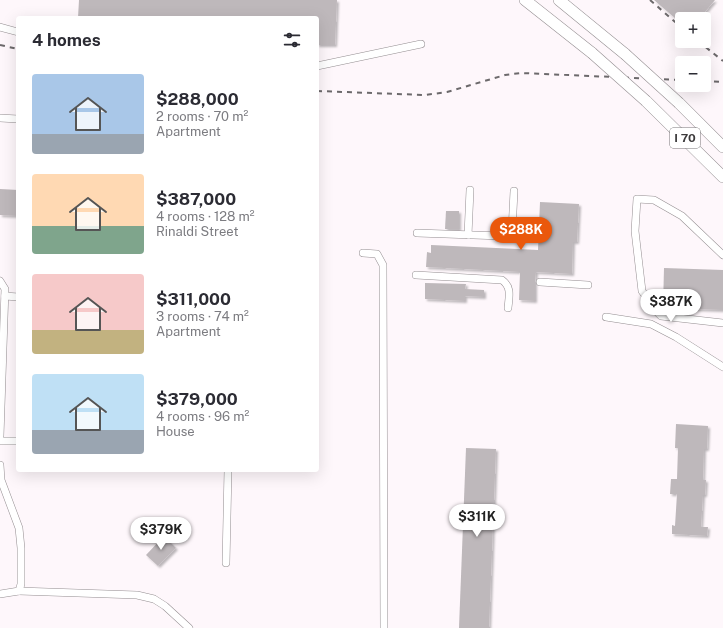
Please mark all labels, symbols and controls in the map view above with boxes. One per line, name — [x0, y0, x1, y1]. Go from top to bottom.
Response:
map controls — [675, 12, 711, 92]
button: + — [675, 12, 711, 48]
icon: filters — [281, 29, 303, 51]
text: 4 homes — [32, 30, 101, 50]
button: − — [675, 56, 711, 92]
text: $288,000 — [156, 89, 239, 109]
icon: home — [64, 90, 112, 138]
text: 2 rooms · 70 m² — [156, 109, 248, 124]
text: Apartment — [156, 124, 221, 139]
road number: I 70 — [670, 128, 700, 148]
text: $387,000 — [156, 189, 236, 209]
icon: home — [64, 190, 112, 238]
text: 4 rooms · 128 m² — [156, 209, 255, 224]
pin: $288K — [493, 217, 549, 251]
text: $288K — [499, 222, 543, 237]
text: Rinaldi Street — [156, 224, 238, 239]
text: $311,000 — [156, 289, 231, 309]
pin: $387K — [643, 289, 699, 323]
icon: home — [64, 290, 112, 338]
text: $387K — [649, 294, 693, 309]
text: 3 rooms · 74 m² — [156, 309, 249, 324]
text: Apartment — [156, 324, 221, 339]
text: $379,000 — [156, 389, 238, 409]
icon: home — [64, 390, 112, 438]
text: 4 rooms · 96 m² — [156, 409, 249, 424]
text: House — [156, 424, 195, 439]
pin: $311K — [449, 504, 505, 538]
text: $311K — [458, 509, 496, 524]
pin: $379K — [133, 517, 189, 551]
text: $379K — [139, 522, 183, 537]

